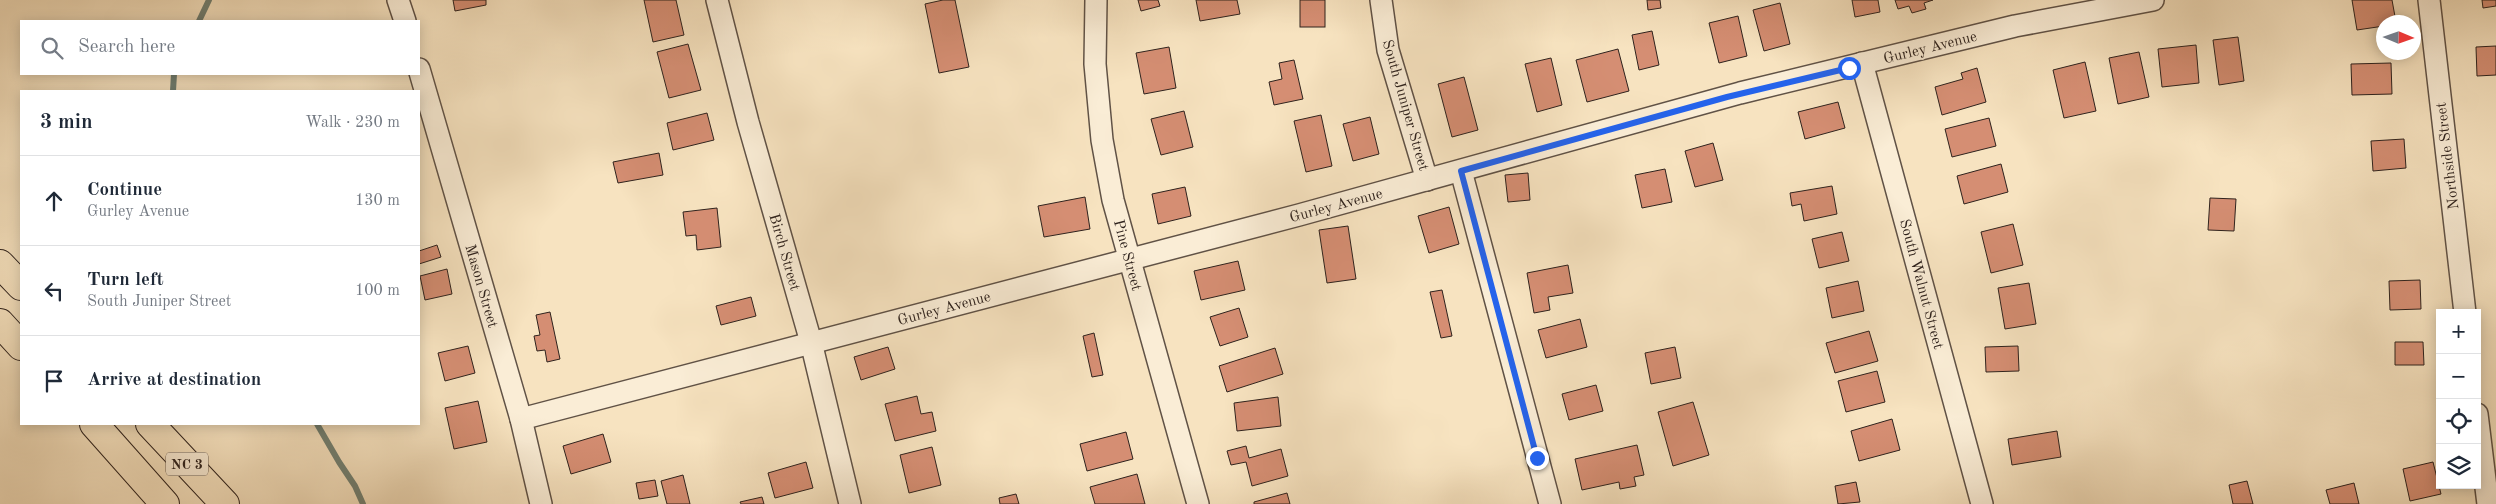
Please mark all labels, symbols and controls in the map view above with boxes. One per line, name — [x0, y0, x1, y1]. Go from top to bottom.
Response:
north arrow — [2376, 15, 2421, 60]
search box — [20, 20, 420, 75]
street label: Gurley Avenue — [1882, 30, 1979, 67]
icon: search — [38, 34, 66, 62]
text: Search here — [78, 38, 175, 57]
street label: South Juniper Street — [1379, 38, 1430, 173]
route start — [1838, 57, 1861, 80]
street label: Northside Street — [2434, 101, 2463, 210]
text: 3 min — [40, 112, 93, 133]
text: Walk · 230 m — [305, 115, 400, 131]
text: Continue — [87, 181, 162, 200]
icon: ahead — [40, 187, 68, 215]
street label: Gurley Avenue — [1288, 187, 1385, 226]
text: 130 m — [355, 193, 400, 209]
text: Gurley Avenue — [87, 204, 189, 220]
street label: Birch Street — [765, 212, 802, 293]
street label: Pine Street — [1110, 218, 1143, 293]
street label: South Walnut Street — [1896, 218, 1945, 351]
street label: Mason Street — [461, 243, 500, 330]
text: Turn left — [87, 271, 164, 290]
icon: left — [40, 277, 68, 305]
text: 100 m — [355, 283, 400, 299]
street label: Gurley Avenue — [896, 290, 993, 329]
text: South Juniper Street — [87, 294, 231, 310]
map controls — [2436, 309, 2481, 489]
button: + — [2436, 309, 2481, 354]
button: − — [2436, 354, 2481, 399]
icon: arrive — [40, 367, 68, 395]
text: Arrive at destination — [87, 371, 261, 390]
button: locate — [2436, 399, 2481, 444]
button: layers — [2436, 444, 2481, 489]
route end — [1526, 447, 1549, 470]
road number: NC 3 — [166, 452, 208, 476]

